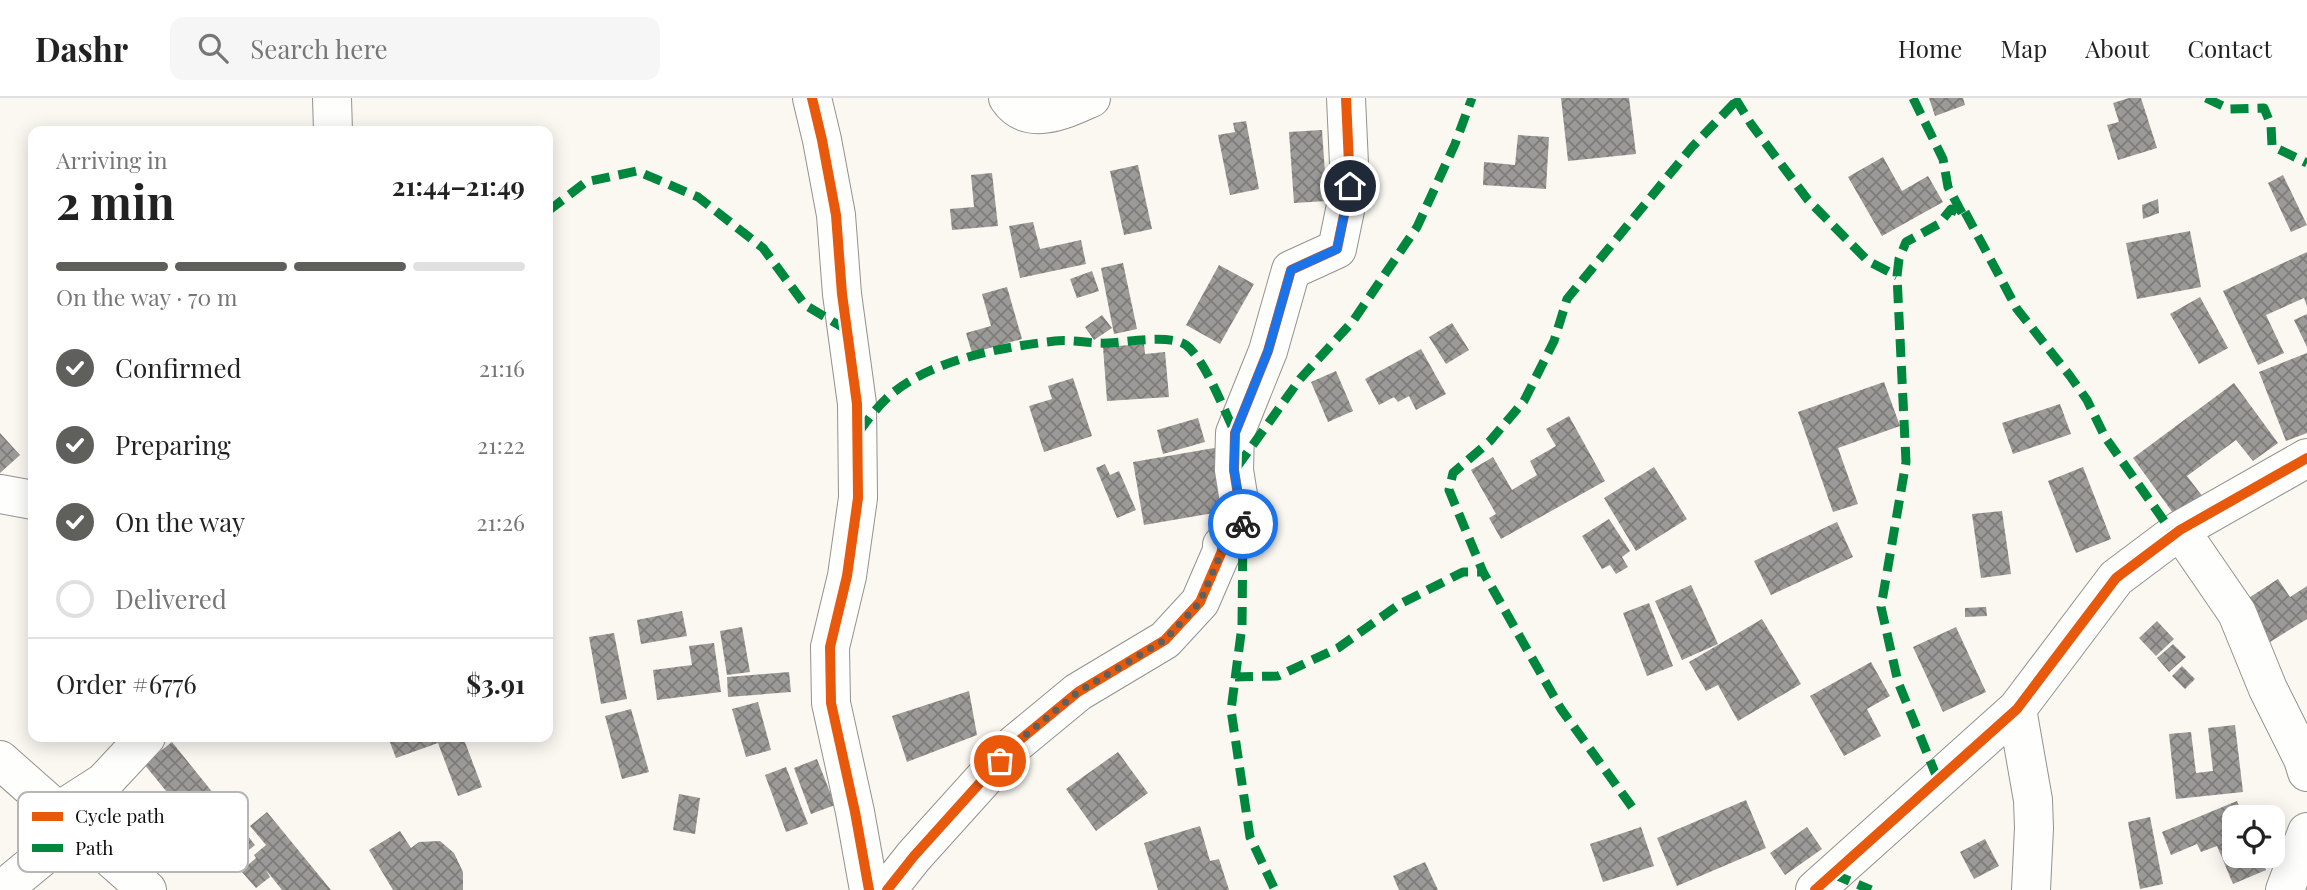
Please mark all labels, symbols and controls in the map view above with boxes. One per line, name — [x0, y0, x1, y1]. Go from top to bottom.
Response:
search box — [170, 17, 660, 80]
text: Dashr — [35, 26, 128, 70]
icon: search — [194, 29, 232, 67]
text: Search here — [250, 31, 388, 66]
text: Home — [1898, 32, 1962, 64]
text: Map — [2000, 32, 2047, 64]
text: About — [2085, 32, 2149, 64]
text: Contact — [2187, 32, 2272, 64]
text: Arriving in — [56, 144, 168, 175]
pin — [1320, 156, 1380, 216]
icon: home — [1331, 167, 1369, 205]
text: 21:44–21:49 — [392, 168, 525, 203]
text: 2 min — [56, 170, 175, 232]
text: On the way · 70 m — [56, 281, 237, 312]
icon: check — [56, 349, 94, 387]
text: Confirmed — [115, 350, 242, 385]
text: 21:16 — [479, 352, 525, 383]
icon: check — [56, 426, 94, 464]
text: Preparing — [115, 427, 231, 462]
text: 21:22 — [477, 429, 525, 460]
courier — [1208, 489, 1278, 559]
icon: check — [56, 503, 94, 541]
text: On the way — [115, 504, 245, 539]
icon: bike — [1224, 505, 1262, 543]
text: 21:26 — [476, 506, 525, 537]
text: Delivered — [115, 581, 227, 616]
text: Order #6776 — [56, 666, 197, 701]
text: $3.91 — [466, 666, 525, 701]
pin — [970, 731, 1030, 791]
icon: bag — [981, 742, 1019, 780]
legend — [18, 792, 248, 872]
text: Cycle path — [75, 802, 165, 828]
map controls — [2222, 805, 2285, 868]
button: locate — [2222, 805, 2285, 868]
text: Path — [75, 834, 113, 860]

